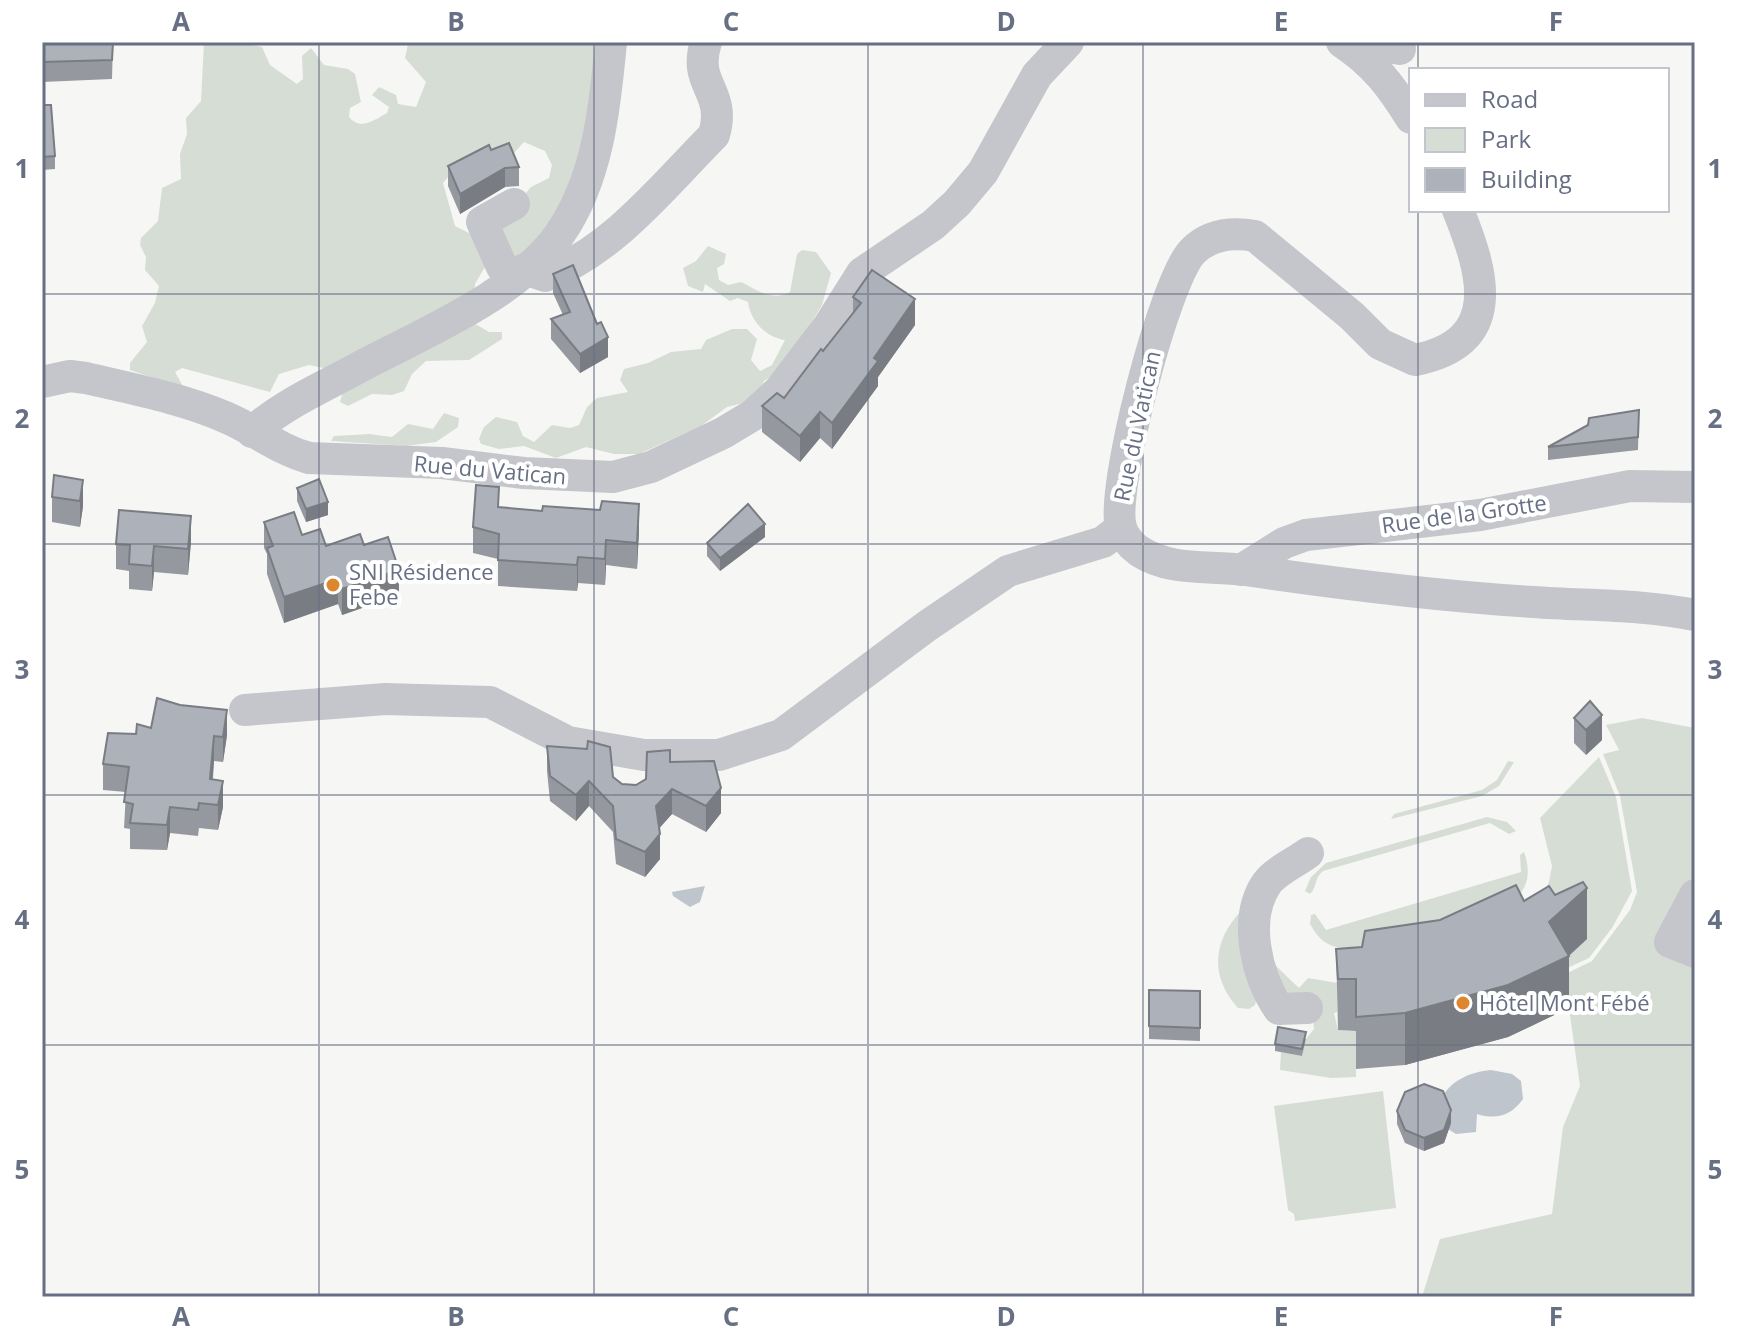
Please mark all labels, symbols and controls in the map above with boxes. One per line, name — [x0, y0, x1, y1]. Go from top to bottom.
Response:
text: A — [172, 3, 190, 39]
text: B — [447, 3, 465, 39]
text: C — [723, 3, 739, 39]
text: D — [996, 3, 1016, 39]
text: E — [1274, 3, 1288, 39]
text: F — [1549, 3, 1563, 39]
legend — [1409, 68, 1669, 212]
text: Road — [1481, 82, 1538, 115]
text: Park — [1481, 122, 1532, 155]
text: 1 — [15, 150, 29, 186]
text: 1 — [1708, 150, 1722, 186]
text: Building — [1481, 162, 1572, 195]
street label: Rue du Vatican — [1105, 348, 1167, 504]
text: 2 — [15, 400, 30, 436]
text: 2 — [1708, 400, 1723, 436]
street label: Rue du Vatican — [413, 447, 568, 491]
street label: Rue de la Grotte — [1379, 487, 1548, 539]
place label: SNI Résidence Febe — [349, 556, 494, 611]
marker: SNI Résidence Febe — [324, 576, 342, 594]
text: 3 — [15, 651, 29, 687]
text: 3 — [1708, 651, 1722, 687]
text: 4 — [15, 901, 30, 937]
text: 4 — [1708, 901, 1723, 937]
place label: Hôtel Mont Fébé — [1479, 987, 1650, 1017]
marker: Hôtel Mont Fébé — [1454, 994, 1472, 1012]
text: 5 — [15, 1151, 29, 1187]
text: 5 — [1708, 1151, 1722, 1187]
text: A — [172, 1298, 190, 1334]
text: B — [447, 1298, 465, 1334]
text: C — [723, 1298, 739, 1334]
text: D — [996, 1298, 1016, 1334]
text: E — [1274, 1298, 1288, 1334]
text: F — [1549, 1298, 1563, 1334]

